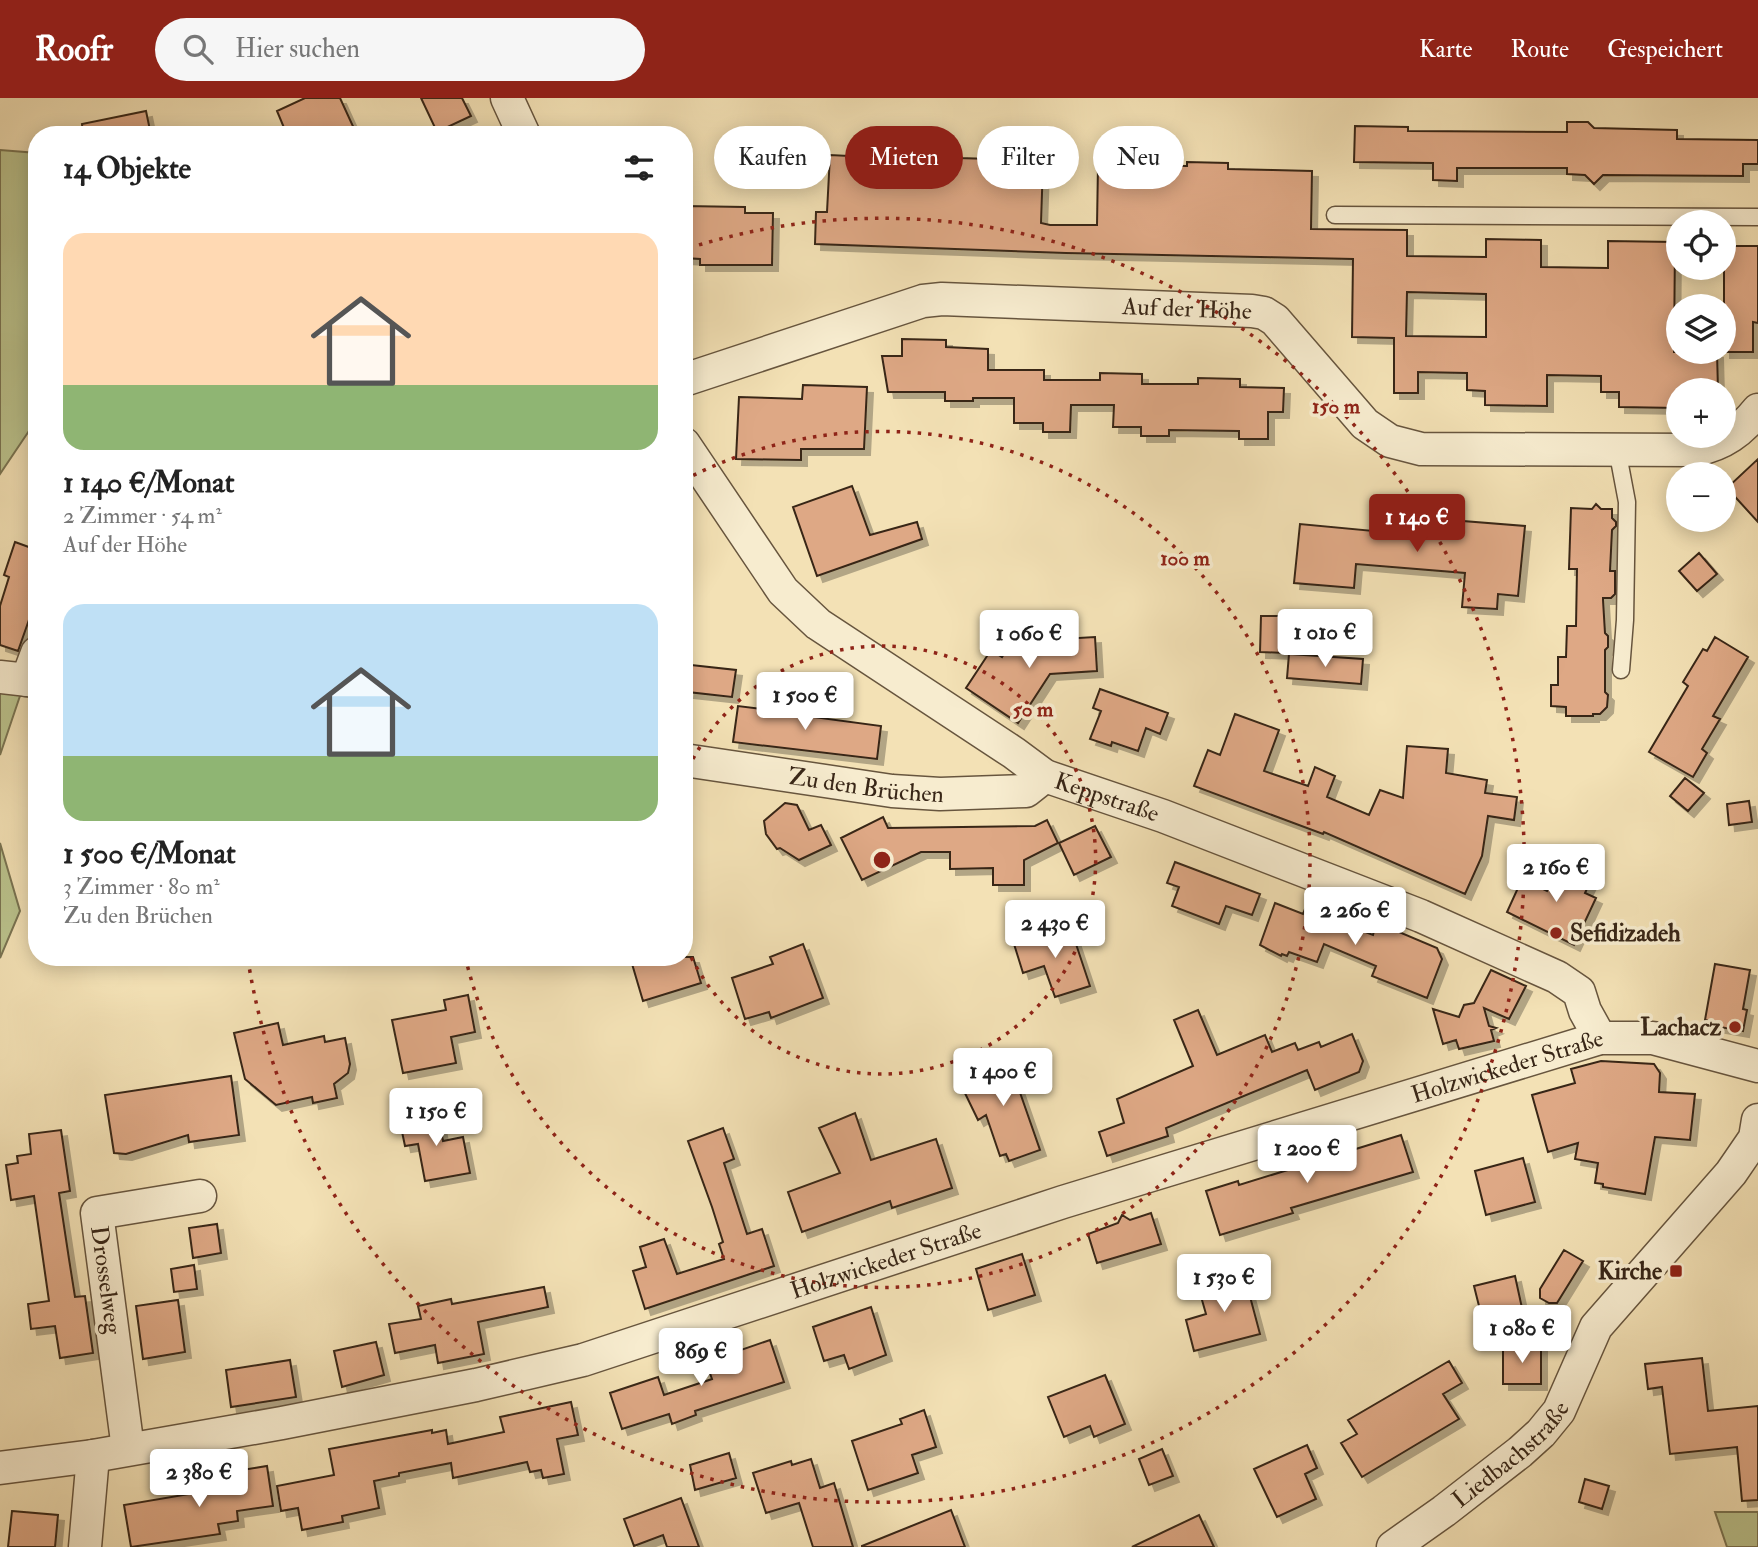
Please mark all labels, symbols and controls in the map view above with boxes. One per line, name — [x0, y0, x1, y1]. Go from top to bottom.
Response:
search box — [155, 18, 645, 81]
text: Roofr — [35, 29, 113, 70]
icon: search — [179, 30, 217, 68]
text: Hier suchen — [235, 33, 360, 65]
text: Karte — [1419, 34, 1472, 65]
text: Route — [1510, 34, 1569, 65]
text: Gespeichert — [1607, 34, 1723, 65]
chip: Kaufen — [714, 126, 831, 189]
chip: Mieten — [845, 126, 963, 189]
chip: Filter — [977, 126, 1079, 189]
chip: Neu — [1093, 126, 1184, 189]
icon: filters — [620, 149, 658, 187]
text: 14 Objekte — [63, 150, 191, 187]
map controls — [1666, 210, 1736, 532]
button: locate — [1666, 210, 1736, 280]
icon: home — [298, 278, 424, 404]
street label: Auf der Höhe — [1121, 290, 1252, 326]
button: layers — [1666, 294, 1736, 364]
button: + — [1666, 378, 1736, 448]
text: 150 m — [1312, 393, 1361, 420]
button: − — [1666, 462, 1736, 532]
text: 1 140 €/Monat — [63, 464, 234, 501]
pin: 1 140 € — [1352, 494, 1482, 554]
text: 2 Zimmer · 54 m² — [63, 501, 222, 530]
text: 1 140 € — [1385, 502, 1449, 531]
text: Auf der Höhe — [63, 530, 187, 559]
text: 100 m — [1160, 545, 1211, 572]
pin: 1 060 € — [964, 610, 1094, 670]
pin: 1 010 € — [1260, 610, 1390, 669]
text: 1 010 € — [1294, 617, 1356, 646]
text: 1 060 € — [996, 618, 1062, 647]
icon: home — [298, 649, 424, 775]
pin: 1 500 € — [740, 672, 870, 732]
text: 1 500 € — [773, 680, 837, 709]
text: 50 m — [1013, 696, 1054, 723]
street label: Zu den Brüchen — [786, 760, 945, 810]
street label: Keppstraße — [1051, 765, 1163, 829]
text: 1 500 €/Monat — [63, 835, 236, 872]
pin: 2 160 € — [1491, 844, 1621, 904]
centre of rings — [870, 848, 894, 872]
text: 2 160 € — [1523, 852, 1589, 881]
text: 3 Zimmer · 80 m² — [63, 872, 220, 901]
pin: 2 260 € — [1290, 888, 1420, 947]
text: 2 260 € — [1320, 895, 1390, 924]
pin: 2 430 € — [990, 900, 1120, 960]
text: Zu den Brüchen — [63, 901, 213, 930]
text: 2 430 € — [1021, 908, 1089, 937]
place label: Sefidizadeh — [1570, 918, 1681, 949]
marker: Sefidizadeh — [1548, 925, 1564, 941]
place label: Lachacz — [1640, 1012, 1721, 1043]
marker: Lachacz — [1727, 1019, 1743, 1035]
street label: Holzwickeder Straße — [1407, 1022, 1607, 1110]
pin: 1 400 € — [938, 1048, 1068, 1108]
text: 1 400 € — [969, 1056, 1037, 1085]
pin: 1 150 € — [371, 1088, 501, 1148]
text: 1 150 € — [405, 1096, 467, 1125]
pin: 1 200 € — [1242, 1126, 1372, 1185]
text: 1 200 € — [1274, 1133, 1340, 1162]
street label: Holzwickeder Straße — [786, 1214, 985, 1306]
street label: Drosselweg — [83, 1224, 129, 1337]
pin: 1 530 € — [1159, 1254, 1289, 1314]
place label: Kirche — [1598, 1256, 1662, 1287]
text: 1 530 € — [1193, 1262, 1255, 1291]
marker: Kirche — [1668, 1263, 1684, 1279]
pin: 1 080 € — [1457, 1306, 1587, 1365]
text: 1 080 € — [1489, 1313, 1555, 1342]
pin: 869 € — [652, 1328, 750, 1388]
text: 869 € — [675, 1336, 727, 1365]
street label: Liedbachstraße — [1445, 1397, 1577, 1515]
pin: 2 380 € — [134, 1450, 264, 1509]
text: 2 380 € — [166, 1457, 232, 1486]

